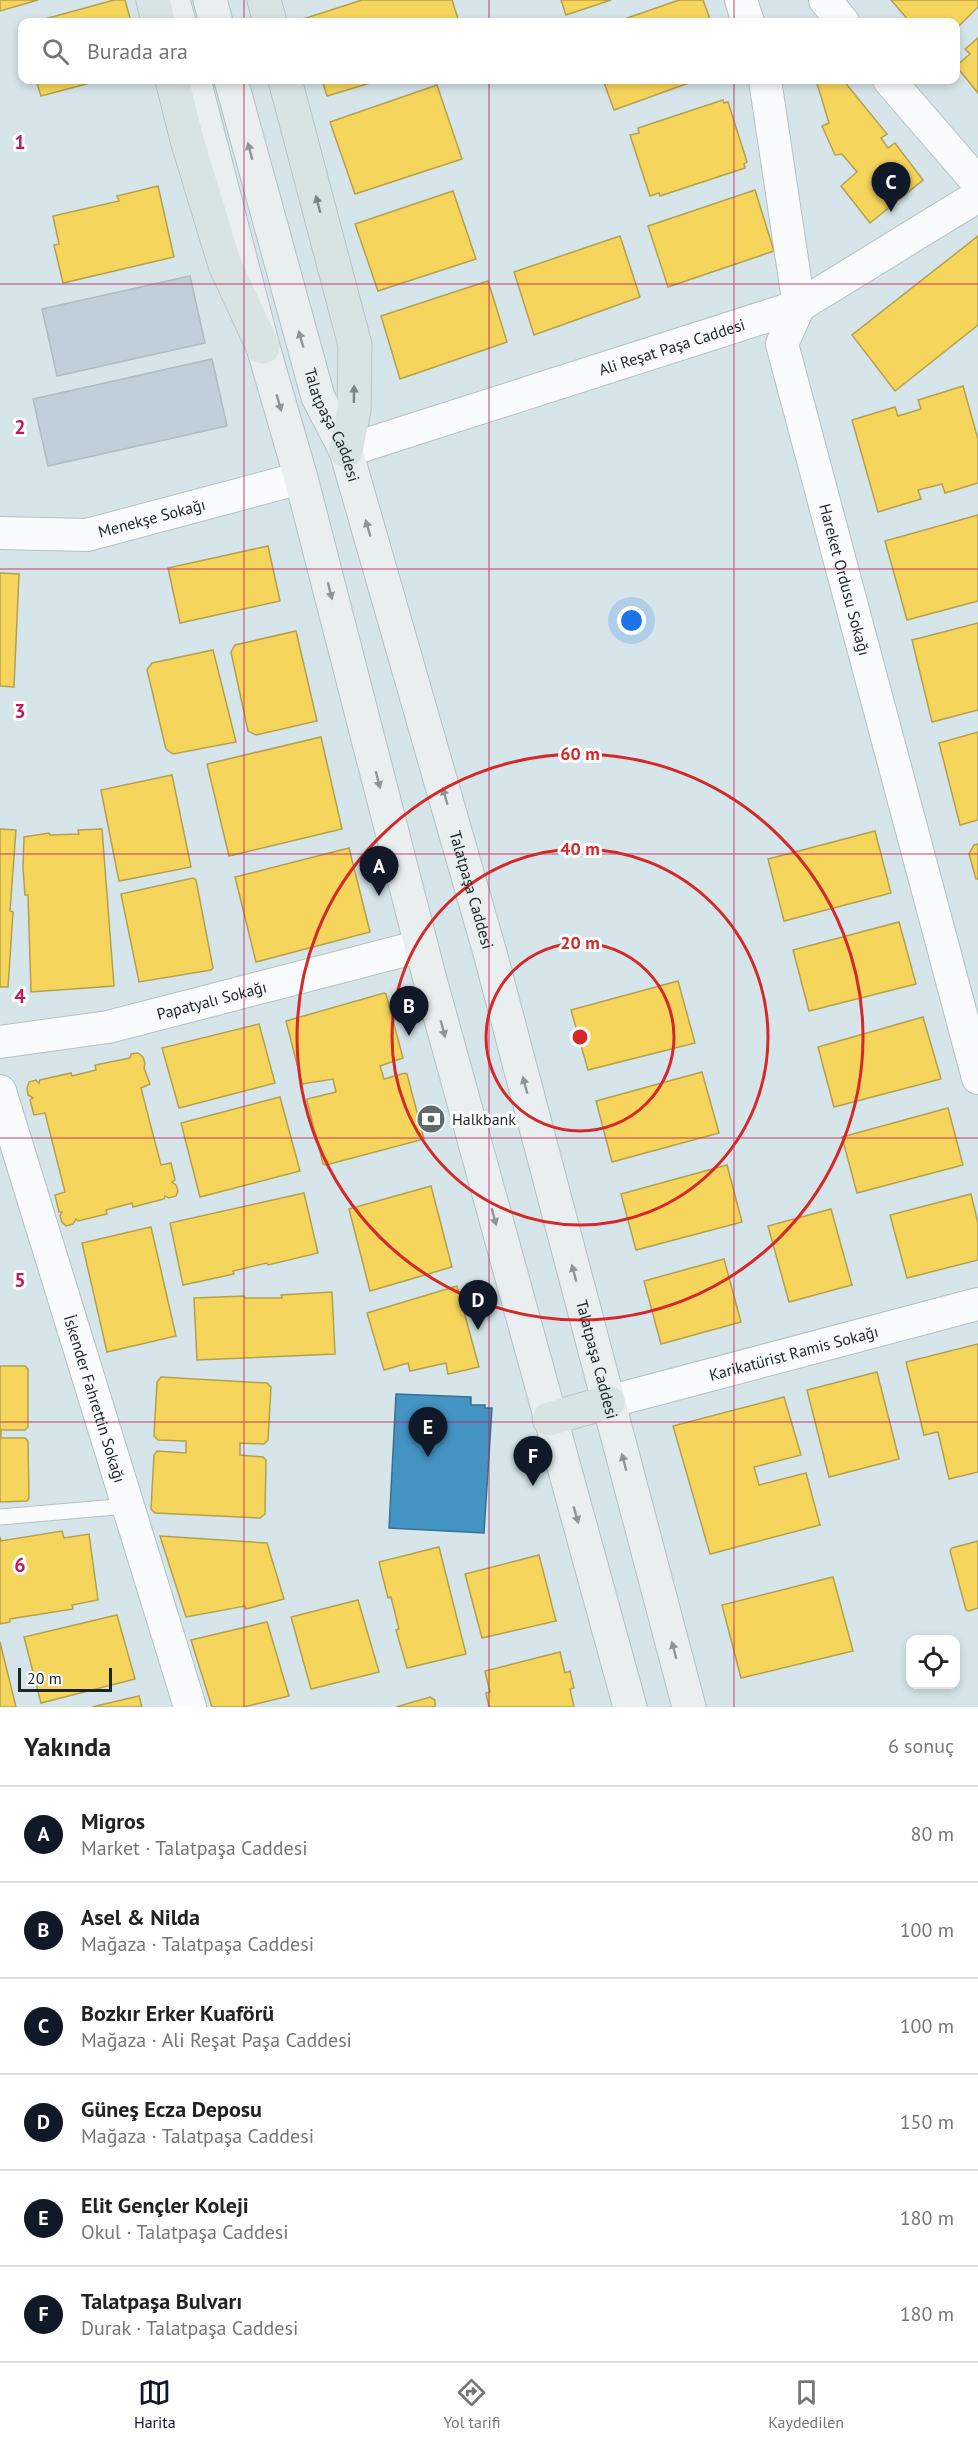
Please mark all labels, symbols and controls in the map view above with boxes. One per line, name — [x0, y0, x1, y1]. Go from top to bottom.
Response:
search box — [18, 18, 960, 84]
icon: search — [39, 35, 72, 68]
text: Burada ara — [87, 37, 188, 65]
text: 1 — [14, 129, 26, 155]
one-way arrow — [245, 141, 254, 159]
pin: C — [872, 162, 910, 212]
one-way arrow — [312, 194, 322, 213]
street label: Ali Reşat Paşa Caddesi — [596, 314, 747, 380]
one-way arrow — [296, 330, 305, 348]
street label: Talatpaşa Caddesi — [300, 366, 364, 484]
one-way arrow — [350, 384, 359, 403]
one-way arrow — [275, 394, 284, 412]
text: 2 — [14, 414, 26, 440]
street label: Menekşe Sokağı — [96, 494, 208, 542]
street label: Hareket Ordusu Sokağı — [815, 501, 875, 658]
one-way arrow — [362, 519, 372, 537]
one-way arrow — [326, 582, 336, 601]
your location — [617, 606, 646, 635]
text: 3 — [14, 698, 26, 724]
text: 60 m — [560, 742, 600, 765]
one-way arrow — [374, 771, 384, 790]
one-way arrow — [440, 787, 449, 805]
street label: Talatpaşa Caddesi — [445, 828, 498, 951]
text: 40 m — [560, 837, 600, 860]
pin: A — [360, 846, 398, 896]
text: 20 m — [560, 931, 600, 954]
street label: Papatyalı Sokağı — [155, 976, 269, 1024]
text: 4 — [14, 983, 26, 1009]
pin: B — [390, 986, 428, 1036]
one-way arrow — [439, 1020, 448, 1038]
centre of rings — [570, 1027, 590, 1047]
one-way arrow — [519, 1076, 529, 1094]
bank icon: Halkbank — [415, 1103, 447, 1135]
place label: Halkbank — [452, 1109, 516, 1129]
one-way arrow — [490, 1208, 499, 1226]
one-way arrow — [569, 1264, 579, 1282]
text: 5 — [14, 1267, 26, 1293]
pin: D — [458, 1280, 498, 1330]
street label: Talatpaşa Caddesi — [572, 1298, 622, 1421]
street label: İskender Fahrettin Sokağı — [60, 1312, 130, 1485]
street label: Karikatürist Ramis Sokağı — [707, 1321, 880, 1385]
pin: E — [408, 1408, 448, 1457]
pin: F — [514, 1436, 552, 1486]
one-way arrow — [619, 1453, 628, 1471]
one-way arrow — [572, 1507, 581, 1525]
text: 6 — [14, 1552, 26, 1578]
map controls — [906, 1635, 960, 1689]
button: locate — [906, 1635, 960, 1689]
one-way arrow — [668, 1641, 678, 1660]
scale bar — [18, 1665, 112, 1692]
text: 20 m — [27, 1668, 62, 1688]
text: Yakında — [24, 1730, 111, 1763]
text: 6 sonuç — [888, 1733, 954, 1759]
text: Migros — [81, 1807, 145, 1835]
text: A — [37, 1821, 50, 1847]
text: 80 m — [911, 1821, 954, 1847]
text: Market · Talatpaşa Caddesi — [81, 1835, 308, 1861]
text: Asel & Nilda — [81, 1903, 200, 1931]
text: B — [38, 1917, 49, 1943]
text: 100 m — [900, 1917, 954, 1943]
text: Mağaza · Talatpaşa Caddesi — [81, 1931, 314, 1957]
text: Bozkır Erker Kuaförü — [81, 1999, 274, 2027]
text: C — [38, 2013, 49, 2039]
text: 100 m — [900, 2013, 954, 2039]
text: Mağaza · Ali Reşat Paşa Caddesi — [81, 2027, 352, 2053]
text: Güneş Ecza Deposu — [81, 2095, 262, 2123]
text: D — [37, 2109, 50, 2135]
text: 150 m — [900, 2109, 954, 2135]
text: Mağaza · Talatpaşa Caddesi — [81, 2123, 314, 2149]
text: Elit Gençler Koleji — [81, 2191, 249, 2219]
text: E — [38, 2205, 49, 2231]
text: 180 m — [900, 2205, 954, 2231]
text: Okul · Talatpaşa Caddesi — [81, 2219, 289, 2245]
text: Talatpaşa Bulvarı — [81, 2287, 242, 2315]
text: F — [38, 2301, 49, 2327]
text: 180 m — [900, 2301, 954, 2327]
text: Durak · Talatpaşa Caddesi — [81, 2315, 298, 2341]
tab: Harita — [134, 2376, 176, 2432]
tab: Yol tarifi — [444, 2376, 500, 2432]
tab: Kaydedilen — [768, 2376, 844, 2432]

